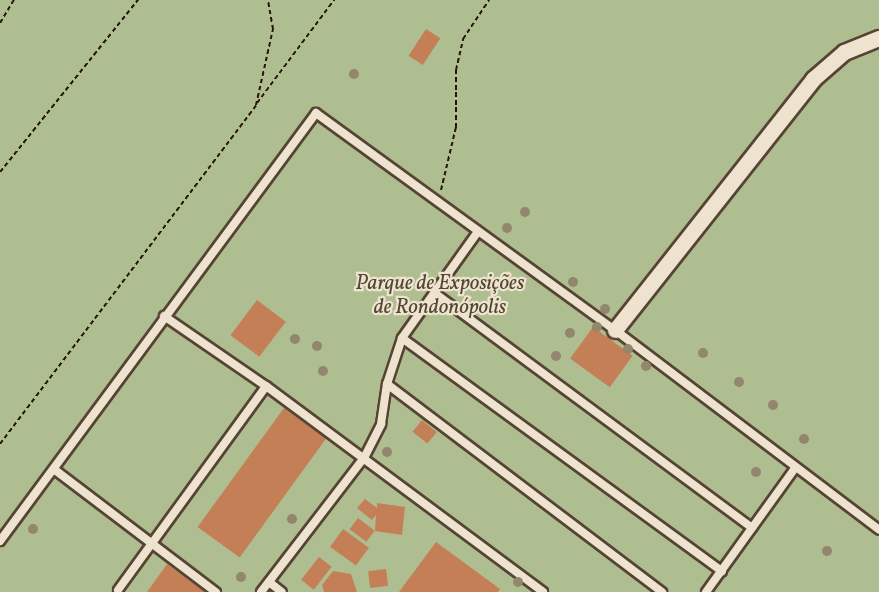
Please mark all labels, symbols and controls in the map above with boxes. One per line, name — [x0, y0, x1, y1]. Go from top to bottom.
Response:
park label: Parque de Exposições de Rondonópolis — [356, 271, 524, 321]

